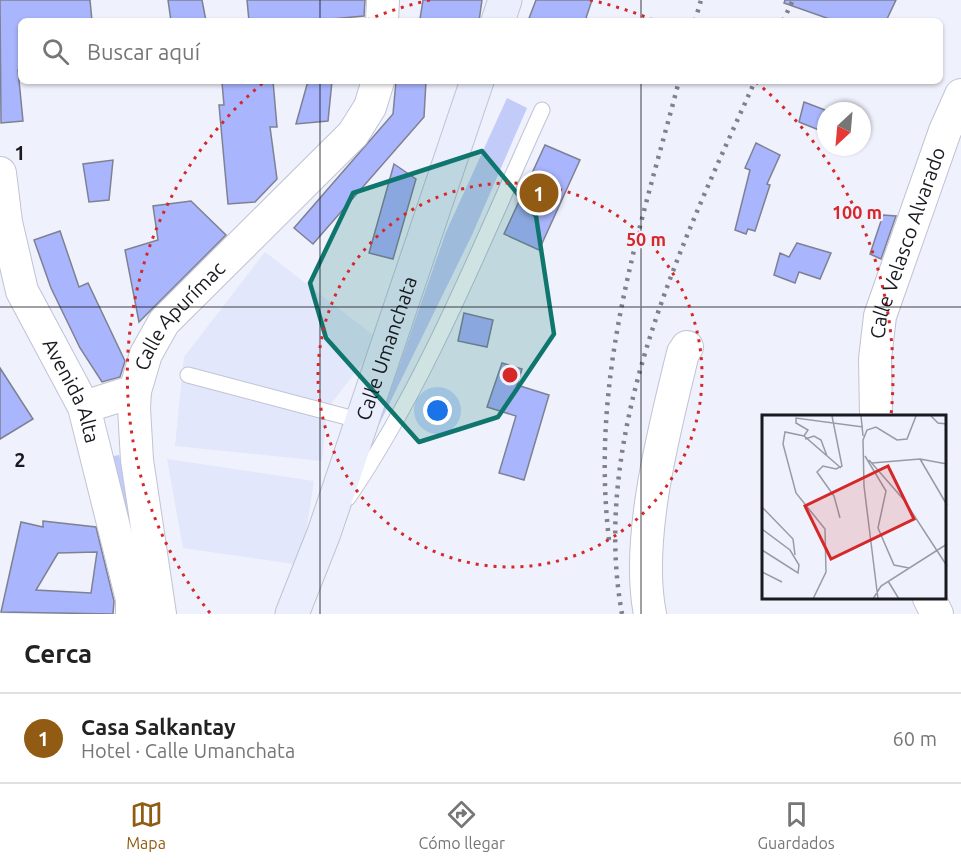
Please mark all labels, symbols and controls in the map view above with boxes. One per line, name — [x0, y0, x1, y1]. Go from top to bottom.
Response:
search box — [18, 18, 943, 84]
icon: search — [39, 35, 72, 68]
text: Buscar aquí — [87, 39, 200, 64]
north arrow — [817, 102, 871, 156]
text: 1 — [14, 141, 26, 164]
street label: Calle Velasco Alvarado — [865, 144, 949, 340]
pin: 1 — [520, 170, 558, 216]
text: 100 m — [832, 202, 882, 222]
text: 50 m — [626, 229, 666, 249]
street label: Calle Apurímac — [130, 256, 229, 373]
street label: Calle Umanchata — [351, 273, 421, 423]
street label: Avenida Alta — [38, 334, 105, 445]
centre of rings — [500, 365, 520, 385]
your location — [423, 396, 452, 425]
inset map — [762, 415, 946, 599]
text: 2 — [14, 448, 26, 471]
text: Cerca — [24, 639, 92, 668]
text: Casa Salkantay — [81, 714, 236, 739]
text: 1 — [38, 727, 49, 750]
text: 60 m — [893, 727, 937, 750]
text: Hotel · Calle Umanchata — [81, 739, 295, 762]
tab: Mapa — [126, 798, 166, 852]
tab: Cómo llegar — [418, 798, 505, 852]
tab: Guardados — [758, 798, 835, 852]

